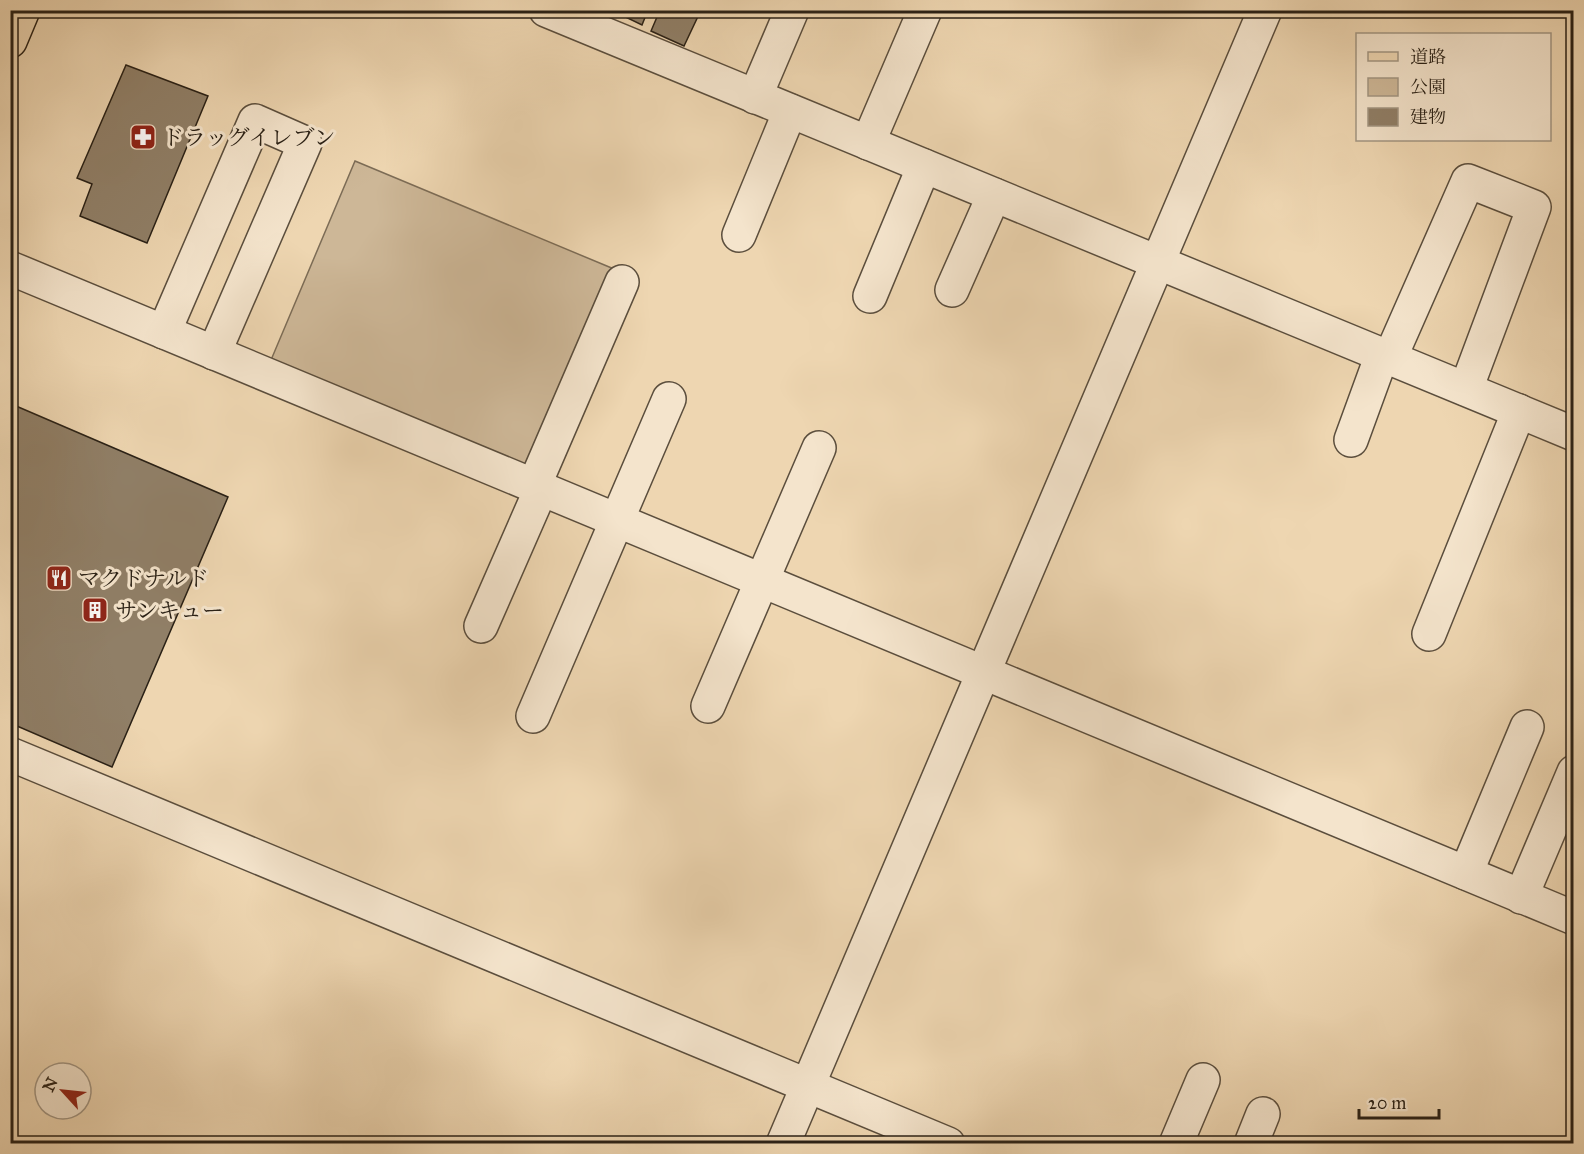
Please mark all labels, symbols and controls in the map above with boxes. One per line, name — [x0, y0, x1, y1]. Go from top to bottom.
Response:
legend — [1356, 33, 1551, 141]
text: 道路 — [1410, 46, 1446, 68]
text: 公園 — [1410, 76, 1446, 98]
text: 建物 — [1410, 106, 1446, 128]
pharmacy icon: ドラッグイレブン — [128, 122, 158, 152]
place label: ドラッグイレブン — [162, 124, 336, 151]
restaurant icon: マクドナルド — [44, 563, 74, 593]
place label: マクドナルド — [78, 565, 209, 592]
building icon: サンキュー — [80, 595, 110, 625]
place label: サンキュー — [115, 597, 224, 624]
north arrow — [33, 1061, 93, 1121]
text: N — [39, 1074, 62, 1095]
scale bar — [1359, 1082, 1438, 1120]
text: 20 m — [1368, 1092, 1406, 1114]

